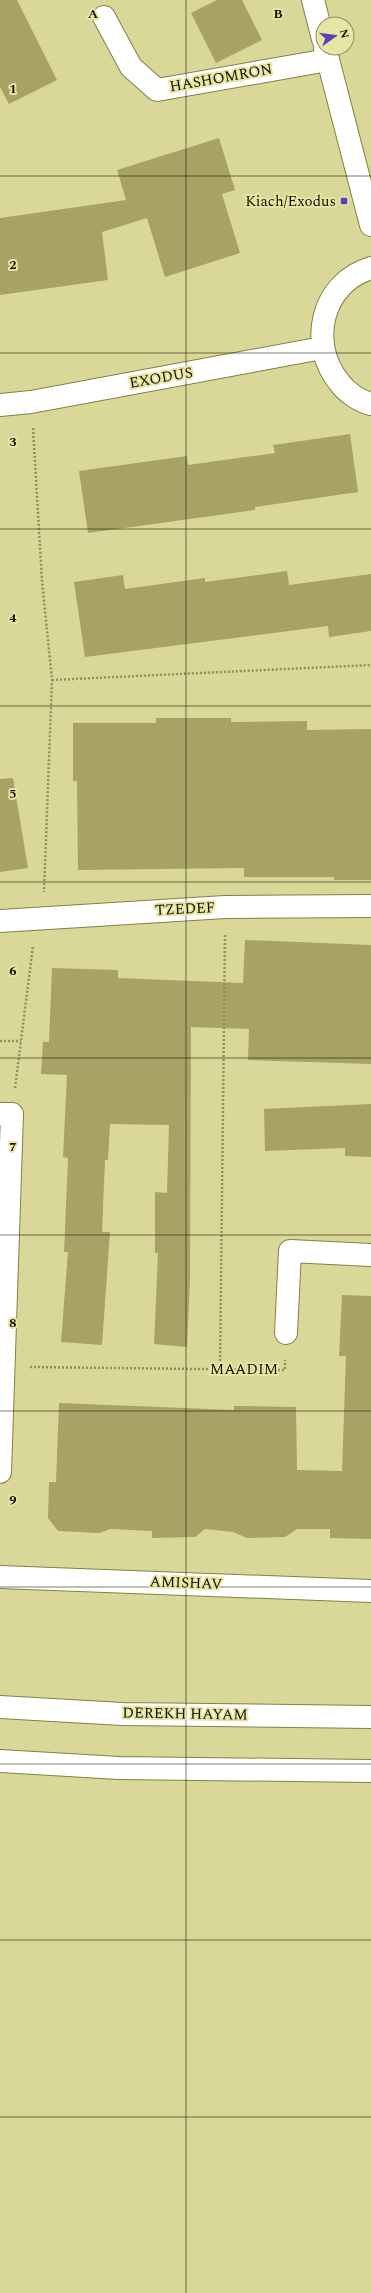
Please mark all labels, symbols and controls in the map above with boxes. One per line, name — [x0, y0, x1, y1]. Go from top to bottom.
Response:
text: A — [88, 4, 98, 24]
text: B — [273, 4, 283, 24]
north arrow — [315, 16, 355, 56]
text: N — [335, 27, 354, 40]
street label: HASHOMRON — [168, 58, 274, 98]
text: 1 — [9, 79, 17, 99]
place label: Kiach/Exodus — [245, 190, 336, 213]
marker: Kiach/Exodus — [339, 196, 349, 206]
text: 2 — [9, 255, 17, 275]
street label: EXODUS — [127, 361, 195, 395]
text: 3 — [9, 432, 17, 452]
text: 4 — [9, 608, 17, 628]
text: 5 — [9, 784, 17, 804]
street label: TZEDEF — [154, 896, 216, 922]
text: 6 — [9, 961, 17, 981]
text: 7 — [9, 1137, 17, 1157]
text: 8 — [9, 1313, 17, 1333]
street label: MAADIM — [210, 1358, 278, 1381]
text: 9 — [9, 1490, 17, 1510]
street label: AMISHAV — [149, 1570, 223, 1596]
street label: DEREKH HAYAM — [122, 1701, 248, 1727]

